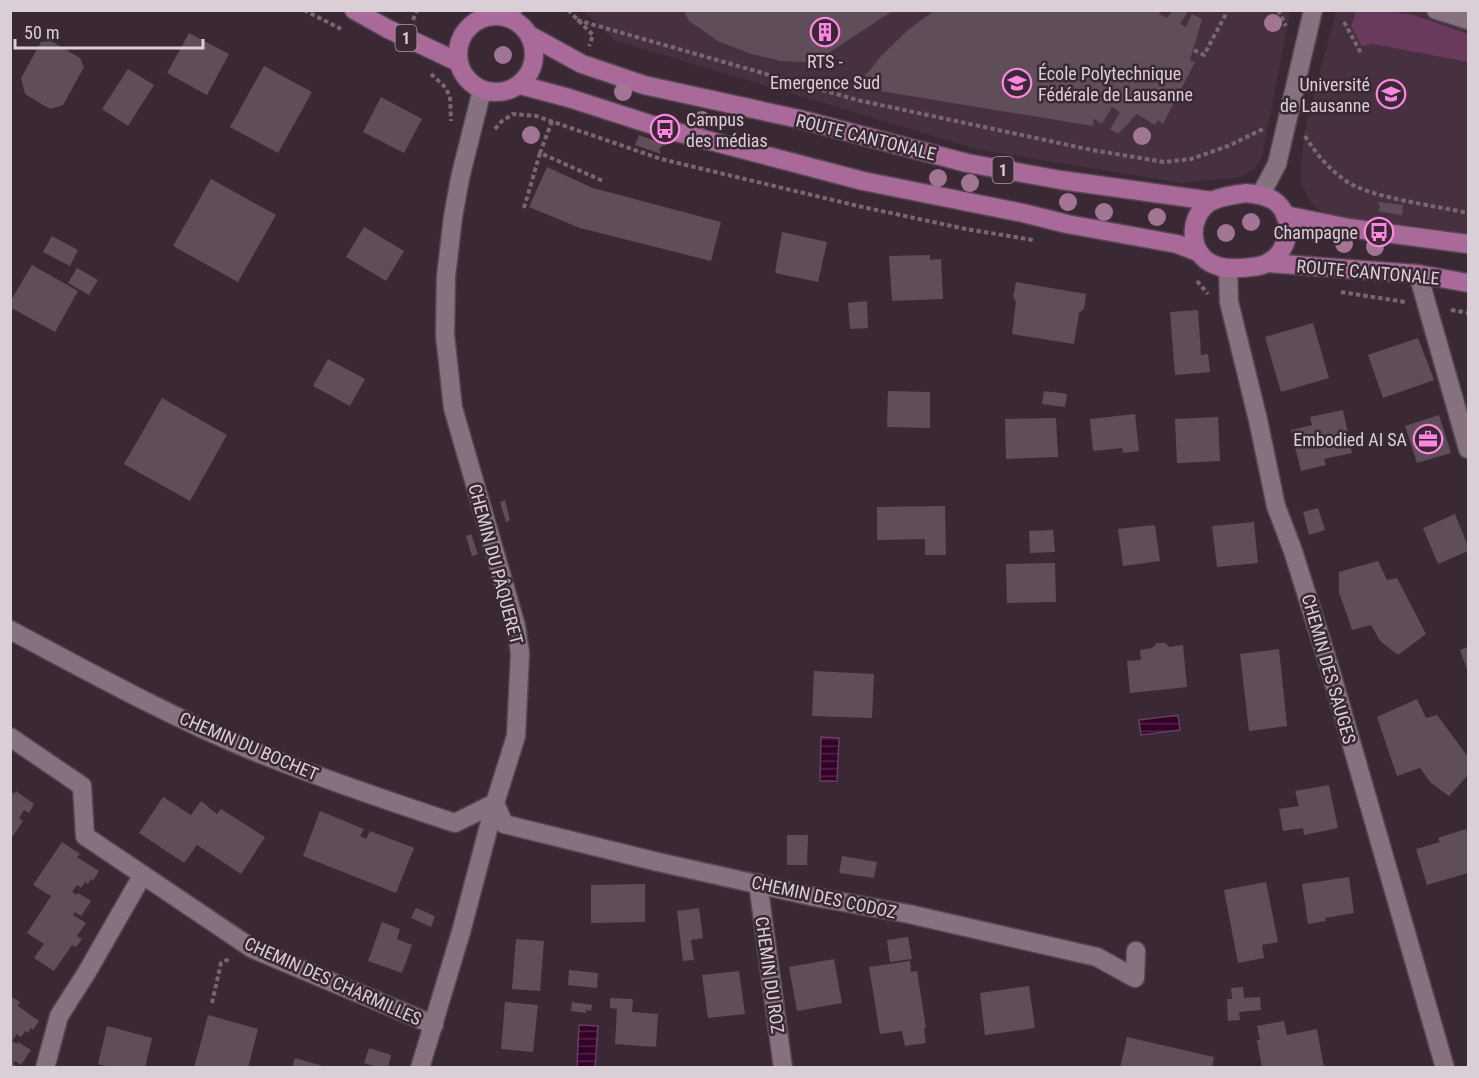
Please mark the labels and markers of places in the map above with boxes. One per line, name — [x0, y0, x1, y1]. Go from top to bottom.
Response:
building icon: RTS - Emergence Sud — [809, 16, 841, 48]
place label: RTS - Emergence Sud — [770, 51, 880, 93]
place label: École Polytechnique Fédérale de Lausanne — [1038, 63, 1193, 105]
school or university icon: École Polytechnique Fédérale de Lausanne — [1001, 67, 1033, 99]
place label: Université de Lausanne — [1280, 74, 1370, 116]
school or university icon: Université de Lausanne — [1375, 78, 1407, 110]
place label: Campus des médias — [686, 109, 768, 151]
bus stop icon: Campus des médias — [649, 113, 681, 145]
bus stop icon: Champagne — [1363, 216, 1395, 248]
place label: Champagne — [1273, 222, 1358, 243]
office icon: Embodied AI SA — [1412, 423, 1444, 455]
place label: Embodied AI SA — [1293, 429, 1408, 450]

